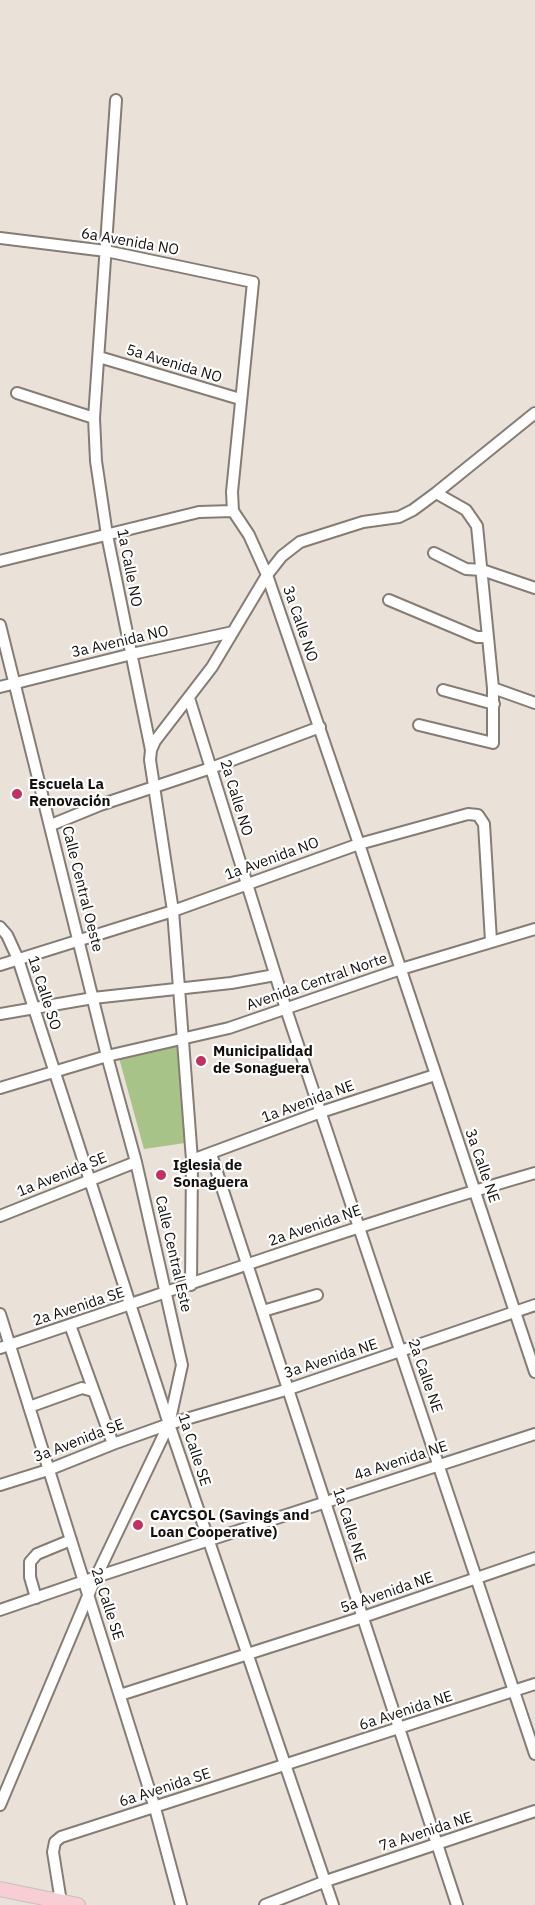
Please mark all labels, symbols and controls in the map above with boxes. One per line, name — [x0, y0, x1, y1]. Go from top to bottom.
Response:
street label: 6a Avenida NO — [80, 225, 180, 259]
street label: 5a Avenida NO — [124, 341, 224, 387]
street label: 1a Calle NO — [113, 528, 145, 608]
street label: 3a Calle NO — [279, 584, 321, 664]
street label: 3a Avenida NO — [70, 622, 170, 662]
street label: 2a Calle NO — [216, 758, 256, 838]
place label: Escuela La Renovación — [29, 776, 111, 811]
marker: Escuela La Renovación — [10, 787, 24, 801]
street label: Calle Central Oeste — [58, 824, 106, 954]
street label: 1a Avenida NO — [222, 834, 322, 884]
street label: Avenida Central Norte — [244, 949, 390, 1015]
street label: 1a Calle SO — [24, 954, 64, 1032]
place label: Municipalidad de Sonaguera — [213, 1043, 313, 1078]
marker: Municipalidad de Sonaguera — [194, 1054, 208, 1068]
street label: 1a Avenida NE — [259, 1077, 357, 1127]
street label: 3a Calle NE — [461, 1127, 503, 1205]
street label: 1a Avenida SE — [14, 1149, 110, 1201]
place label: Iglesia de Sonaguera — [173, 1157, 248, 1192]
marker: Iglesia de Sonaguera — [154, 1168, 168, 1182]
street label: Calle Central Este — [151, 1194, 195, 1314]
street label: 2a Avenida NE — [266, 1202, 364, 1250]
street label: 2a Avenida SE — [31, 1284, 127, 1330]
street label: 3a Avenida NE — [282, 1335, 380, 1383]
street label: 2a Calle NE — [404, 1337, 446, 1415]
street label: 1a Calle SE — [174, 1411, 214, 1489]
street label: 3a Avenida SE — [31, 1416, 127, 1466]
street label: 4a Avenida NE — [352, 1437, 450, 1485]
street label: 1a Calle NE — [329, 1486, 369, 1564]
place label: CAYCSOL (Savings and Loan Cooperative) — [150, 1507, 309, 1542]
marker: CAYCSOL (Savings and Loan Cooperative) — [131, 1518, 145, 1532]
street label: 2a Calle SE — [87, 1565, 127, 1643]
street label: 5a Avenida NE — [338, 1569, 436, 1617]
street label: 6a Avenida NE — [357, 1687, 455, 1735]
street label: 6a Avenida SE — [117, 1765, 213, 1811]
street label: 7a Avenida NE — [377, 1808, 475, 1856]

